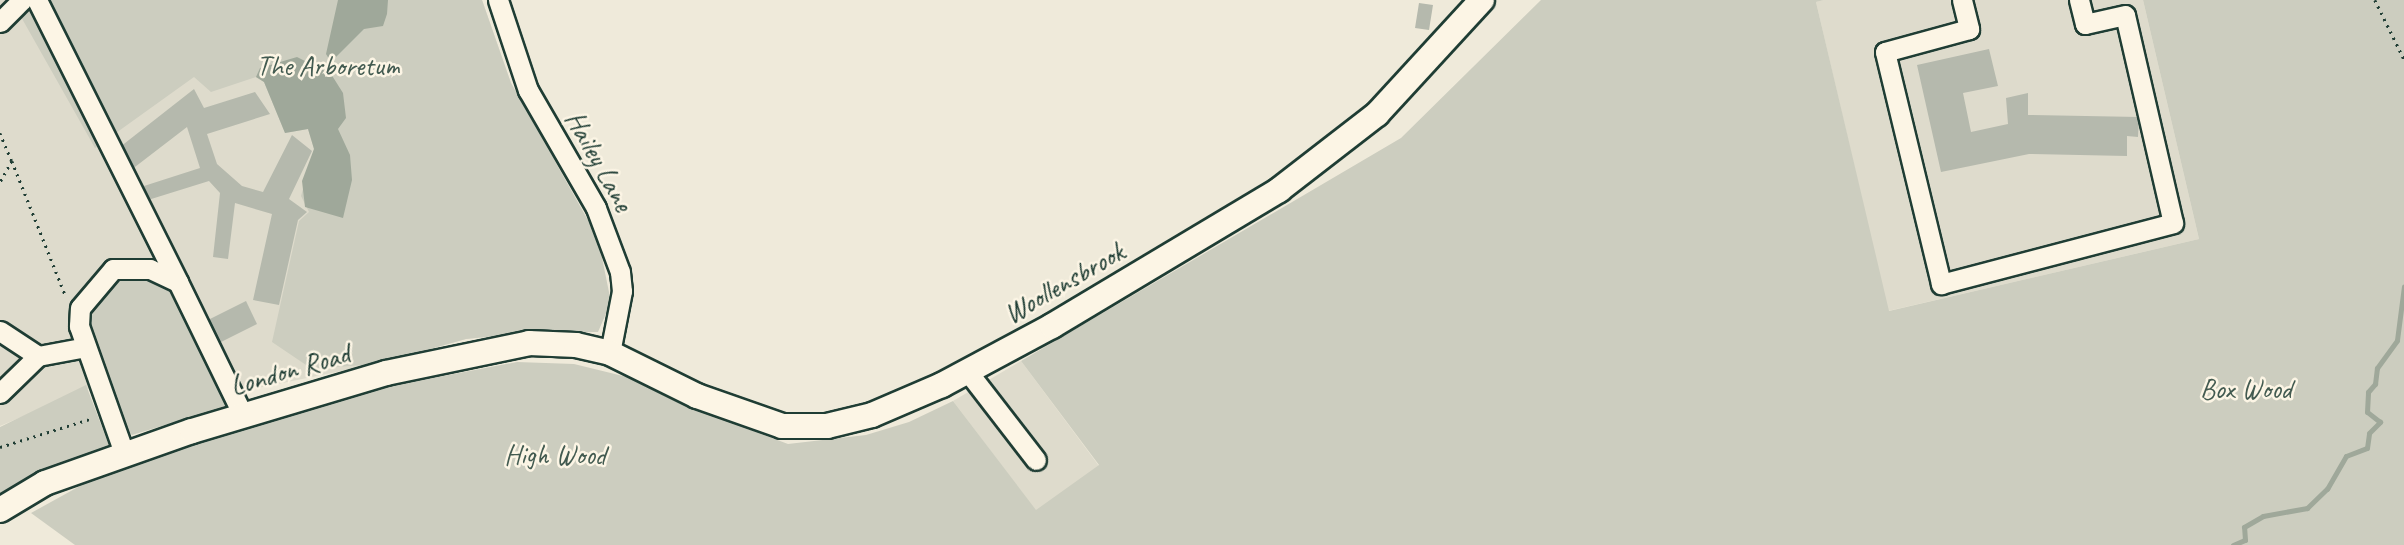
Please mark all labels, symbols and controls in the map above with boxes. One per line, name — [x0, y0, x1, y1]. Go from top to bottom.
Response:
park label: The Arboretum — [256, 49, 400, 83]
street label: Hailey Lane — [558, 105, 640, 217]
street label: Woollensbrook — [998, 235, 1130, 331]
street label: London Road — [227, 337, 353, 403]
park label: Box Wood — [2200, 372, 2292, 406]
park label: High Wood — [504, 438, 606, 472]

